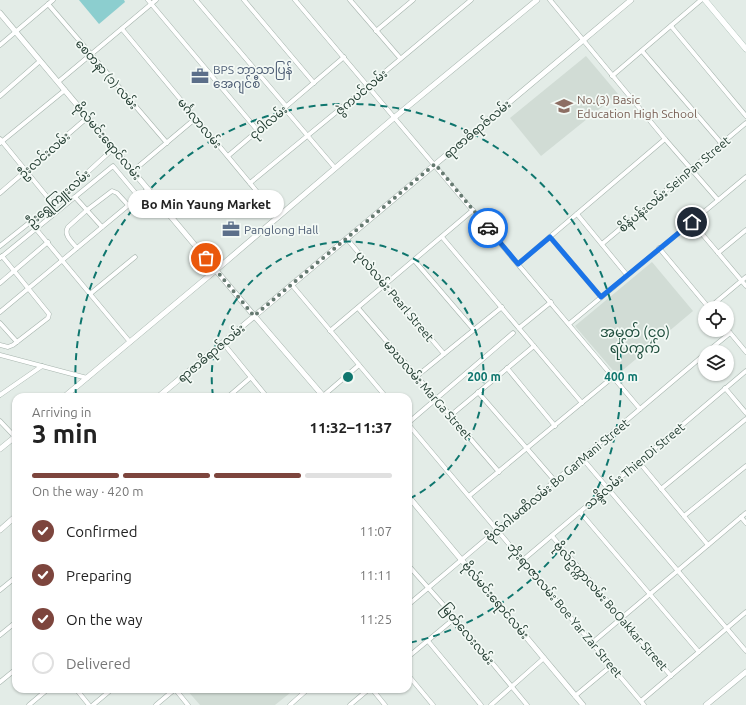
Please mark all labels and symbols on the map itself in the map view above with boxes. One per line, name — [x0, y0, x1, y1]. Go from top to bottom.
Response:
street label: စေတနာ (၁) လမ်း — [70, 35, 142, 114]
place label: BPS ဘာသာပြန် အေဂျင်စီ — [213, 61, 293, 94]
street label: ဇွဲကပင်လမ်း — [331, 65, 392, 120]
office icon: BPS ဘာသာပြန် အေဂျင်စီ — [190, 66, 210, 86]
place label: No.(3) Basic Education High School — [577, 93, 697, 120]
street label: မင်္ဂလာလမ်း — [175, 94, 226, 151]
street label: ရာဇာဓိရာဇ်လမ်း — [440, 96, 516, 164]
school or university icon: No.(3) Basic Education High School — [554, 96, 574, 116]
street label: ဗိုလ်မင်းရောင်လမ်း — [69, 99, 146, 185]
street label: ငုဝါလမ်း — [245, 101, 292, 144]
street label: ဦးလင်းလမ်း — [15, 128, 75, 184]
street label: စိန်ပန်းလမ်း SeinPan Street — [614, 132, 735, 238]
street label: ဦးရွှေကြူးလမ်း — [22, 166, 95, 232]
callout: Bo Min Yaung Market — [128, 190, 284, 218]
pin — [675, 205, 709, 239]
courier — [468, 208, 508, 248]
office icon: Panglong Hall — [221, 219, 241, 239]
place label: Panglong Hall — [244, 223, 318, 236]
pin — [189, 241, 223, 275]
street label: ပုလဲလမ်း Pearl Street — [350, 247, 438, 347]
street label: ရာဇာဓိရာဇ်လမ်း — [174, 320, 250, 388]
district label: အမှတ် (၄၀) ရပ်ကွက် — [600, 322, 670, 360]
street label: မာဃလမ်း MarGa Street — [381, 336, 476, 442]
centre of rings — [341, 370, 355, 384]
text: 200 m — [467, 370, 501, 383]
text: 400 m — [604, 370, 638, 383]
street label: ဗိုလ်ဂါမဏိလမ်း Bo GarMani Street — [481, 414, 634, 547]
street label: သန္ဒိလမ်း ThienDi Street — [580, 418, 690, 515]
street label: ဗိုလ်ဥက္ကာလမ်း BoOakkar Street — [549, 538, 672, 676]
street label: ဘိုးရာဇာလမ်း Boe Yar Zar Street — [502, 539, 627, 683]
street label: ဗိုလ်မင်းရောင်လမ်း — [457, 558, 534, 644]
street label: မြတ်လေးလမ်း — [436, 600, 499, 670]

